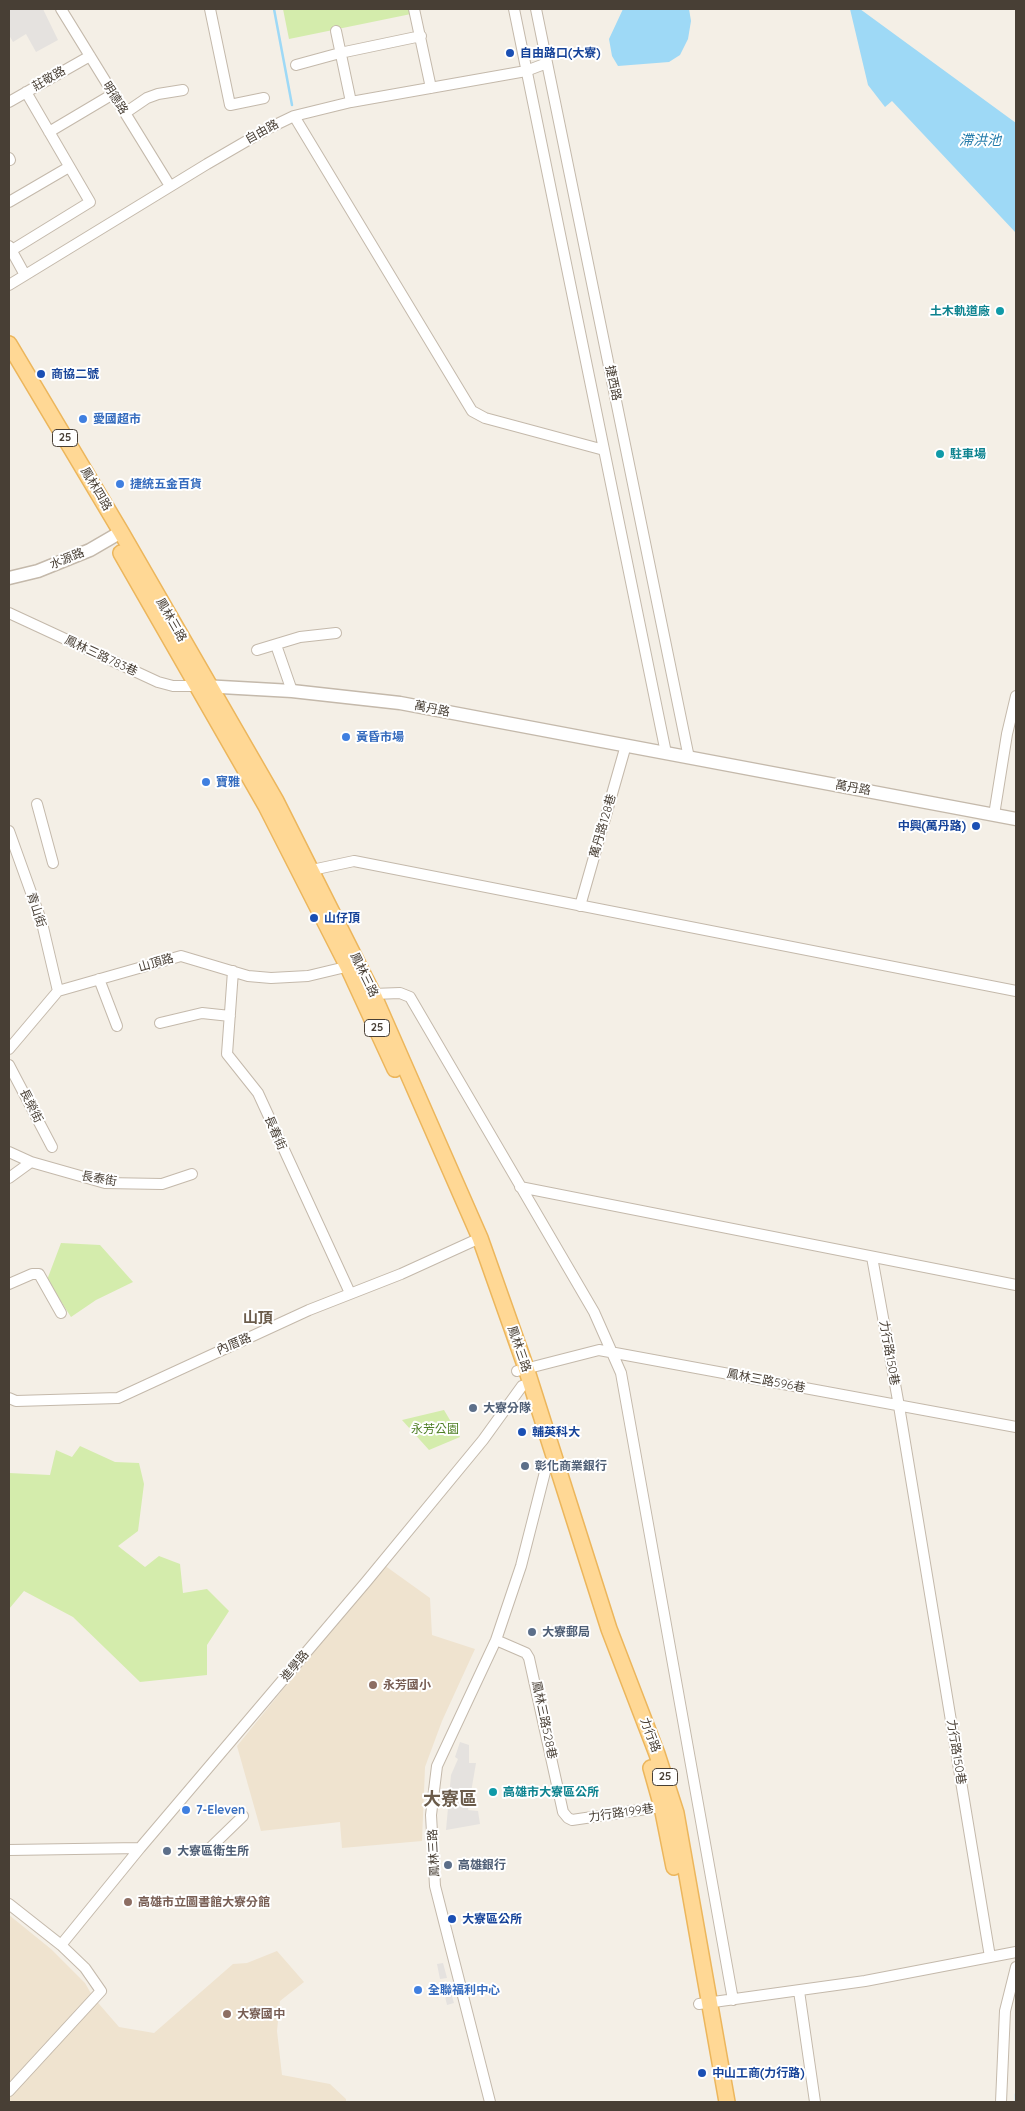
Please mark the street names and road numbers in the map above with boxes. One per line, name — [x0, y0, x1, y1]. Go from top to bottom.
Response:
street label: 莊敬路 — [30, 64, 68, 94]
street label: 明德路 — [99, 79, 131, 117]
street label: 自由路 — [243, 117, 281, 147]
street label: 捷西路 — [602, 364, 624, 402]
road number: 25 — [52, 429, 78, 446]
street label: 鳳林四路 — [77, 465, 115, 513]
street label: 水源路 — [48, 546, 86, 572]
street label: 鳳林三路 — [153, 596, 189, 644]
street label: 鳳林三路783巷 — [62, 633, 140, 679]
street label: 萬丹路 — [413, 698, 451, 720]
street label: 萬丹路 — [834, 778, 872, 798]
street label: 萬丹路128巷 — [587, 793, 619, 859]
street label: 青山街 — [24, 891, 48, 929]
street label: 鳳林三路 — [347, 950, 381, 1000]
street label: 山頂路 — [137, 951, 175, 975]
road number: 25 — [364, 1020, 390, 1036]
street label: 長榮街 — [16, 1087, 46, 1125]
street label: 長春街 — [261, 1114, 289, 1152]
street label: 長泰街 — [80, 1169, 118, 1189]
street label: 力行路150巷 — [876, 1319, 902, 1387]
street label: 鳳林三路 — [504, 1324, 534, 1374]
street label: 內厝路 — [215, 1330, 253, 1358]
street label: 鳳林三路596巷 — [726, 1366, 806, 1396]
street label: 進學路 — [278, 1648, 312, 1684]
street label: 鳳林三路528巷 — [529, 1680, 559, 1760]
street label: 力行路 — [637, 1716, 663, 1754]
street label: 力行路150巷 — [944, 1718, 968, 1786]
road number: 25 — [652, 1768, 678, 1785]
street label: 力行路199巷 — [587, 1801, 655, 1825]
street label: 鳳林三路 — [426, 1829, 442, 1877]

